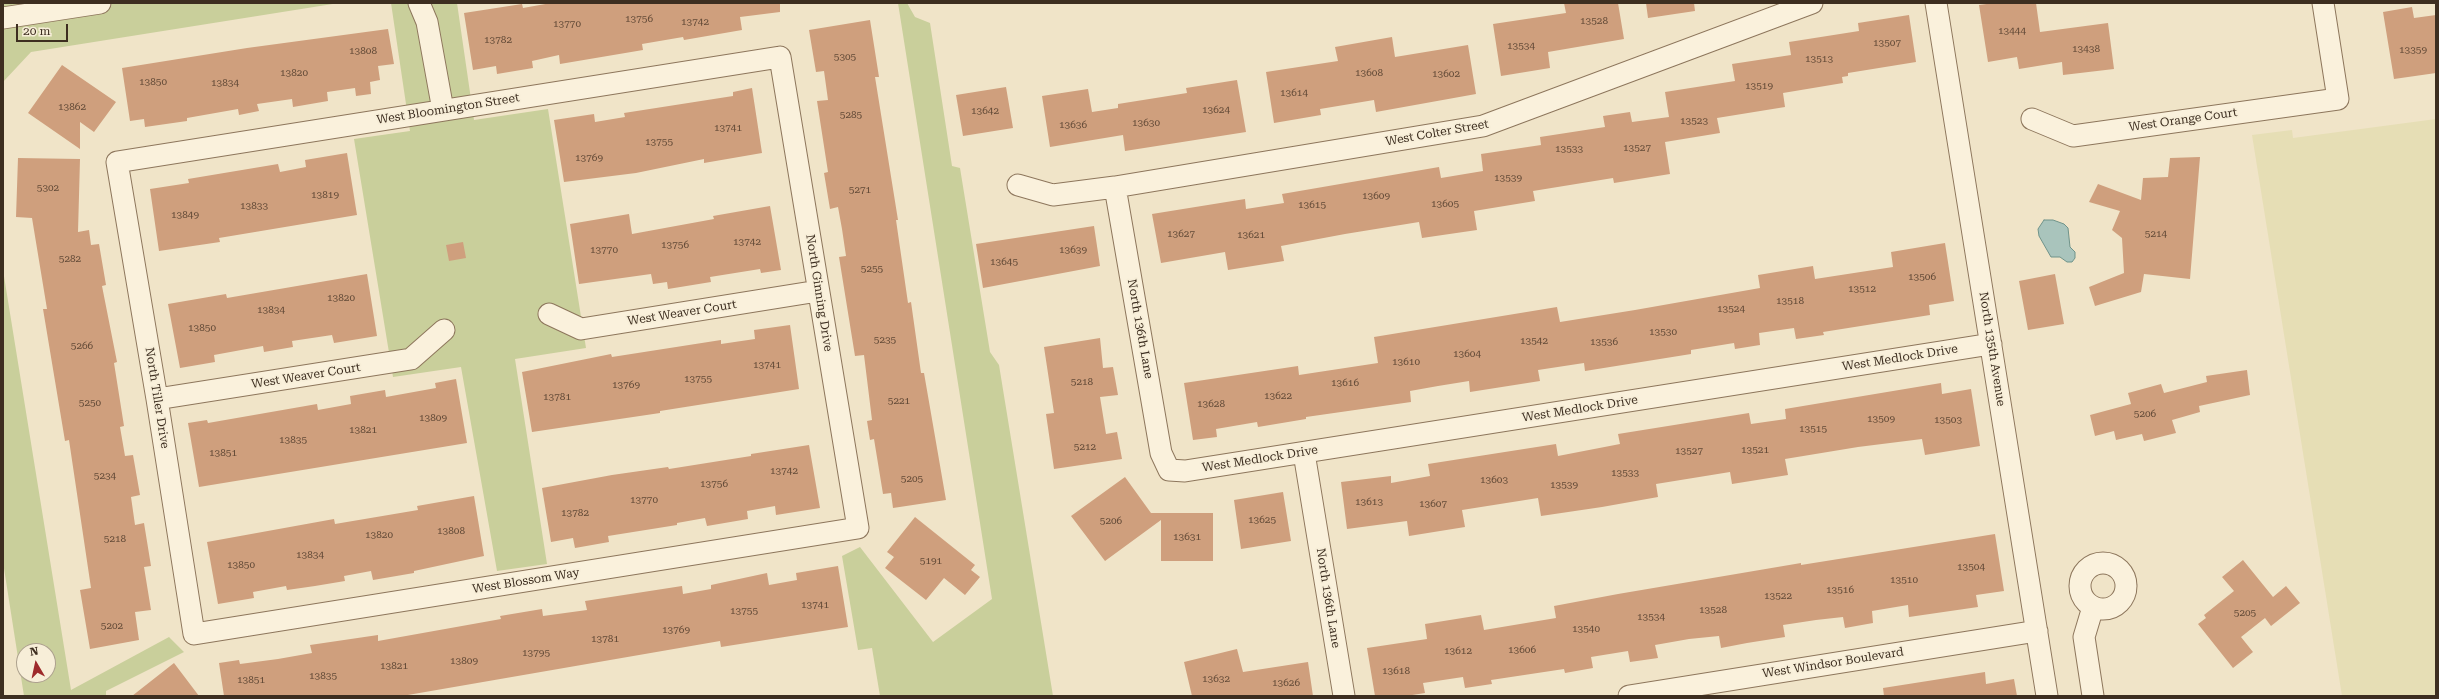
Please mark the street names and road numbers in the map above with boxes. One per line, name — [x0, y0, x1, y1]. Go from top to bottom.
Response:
street label: West Bloomington Street — [376, 91, 520, 127]
street label: West Orange Court — [2128, 105, 2238, 135]
street label: West Colter Street — [1384, 117, 1490, 149]
street label: North Ginning Drive — [803, 233, 835, 353]
street label: North 136th Lane — [1124, 278, 1156, 380]
street label: North 135th Avenue — [1976, 291, 2008, 407]
street label: West Weaver Court — [626, 297, 738, 329]
street label: West Medlock Drive — [1841, 342, 1959, 374]
street label: North Tiller Drive — [142, 346, 172, 450]
street label: West Weaver Court — [250, 360, 362, 392]
street label: West Medlock Drive — [1521, 393, 1639, 425]
street label: West Medlock Drive — [1201, 443, 1319, 475]
street label: North 136th Lane — [1313, 547, 1343, 649]
street label: West Blossom Way — [471, 565, 581, 597]
street label: West Windsor Boulevard — [1761, 645, 1905, 681]

